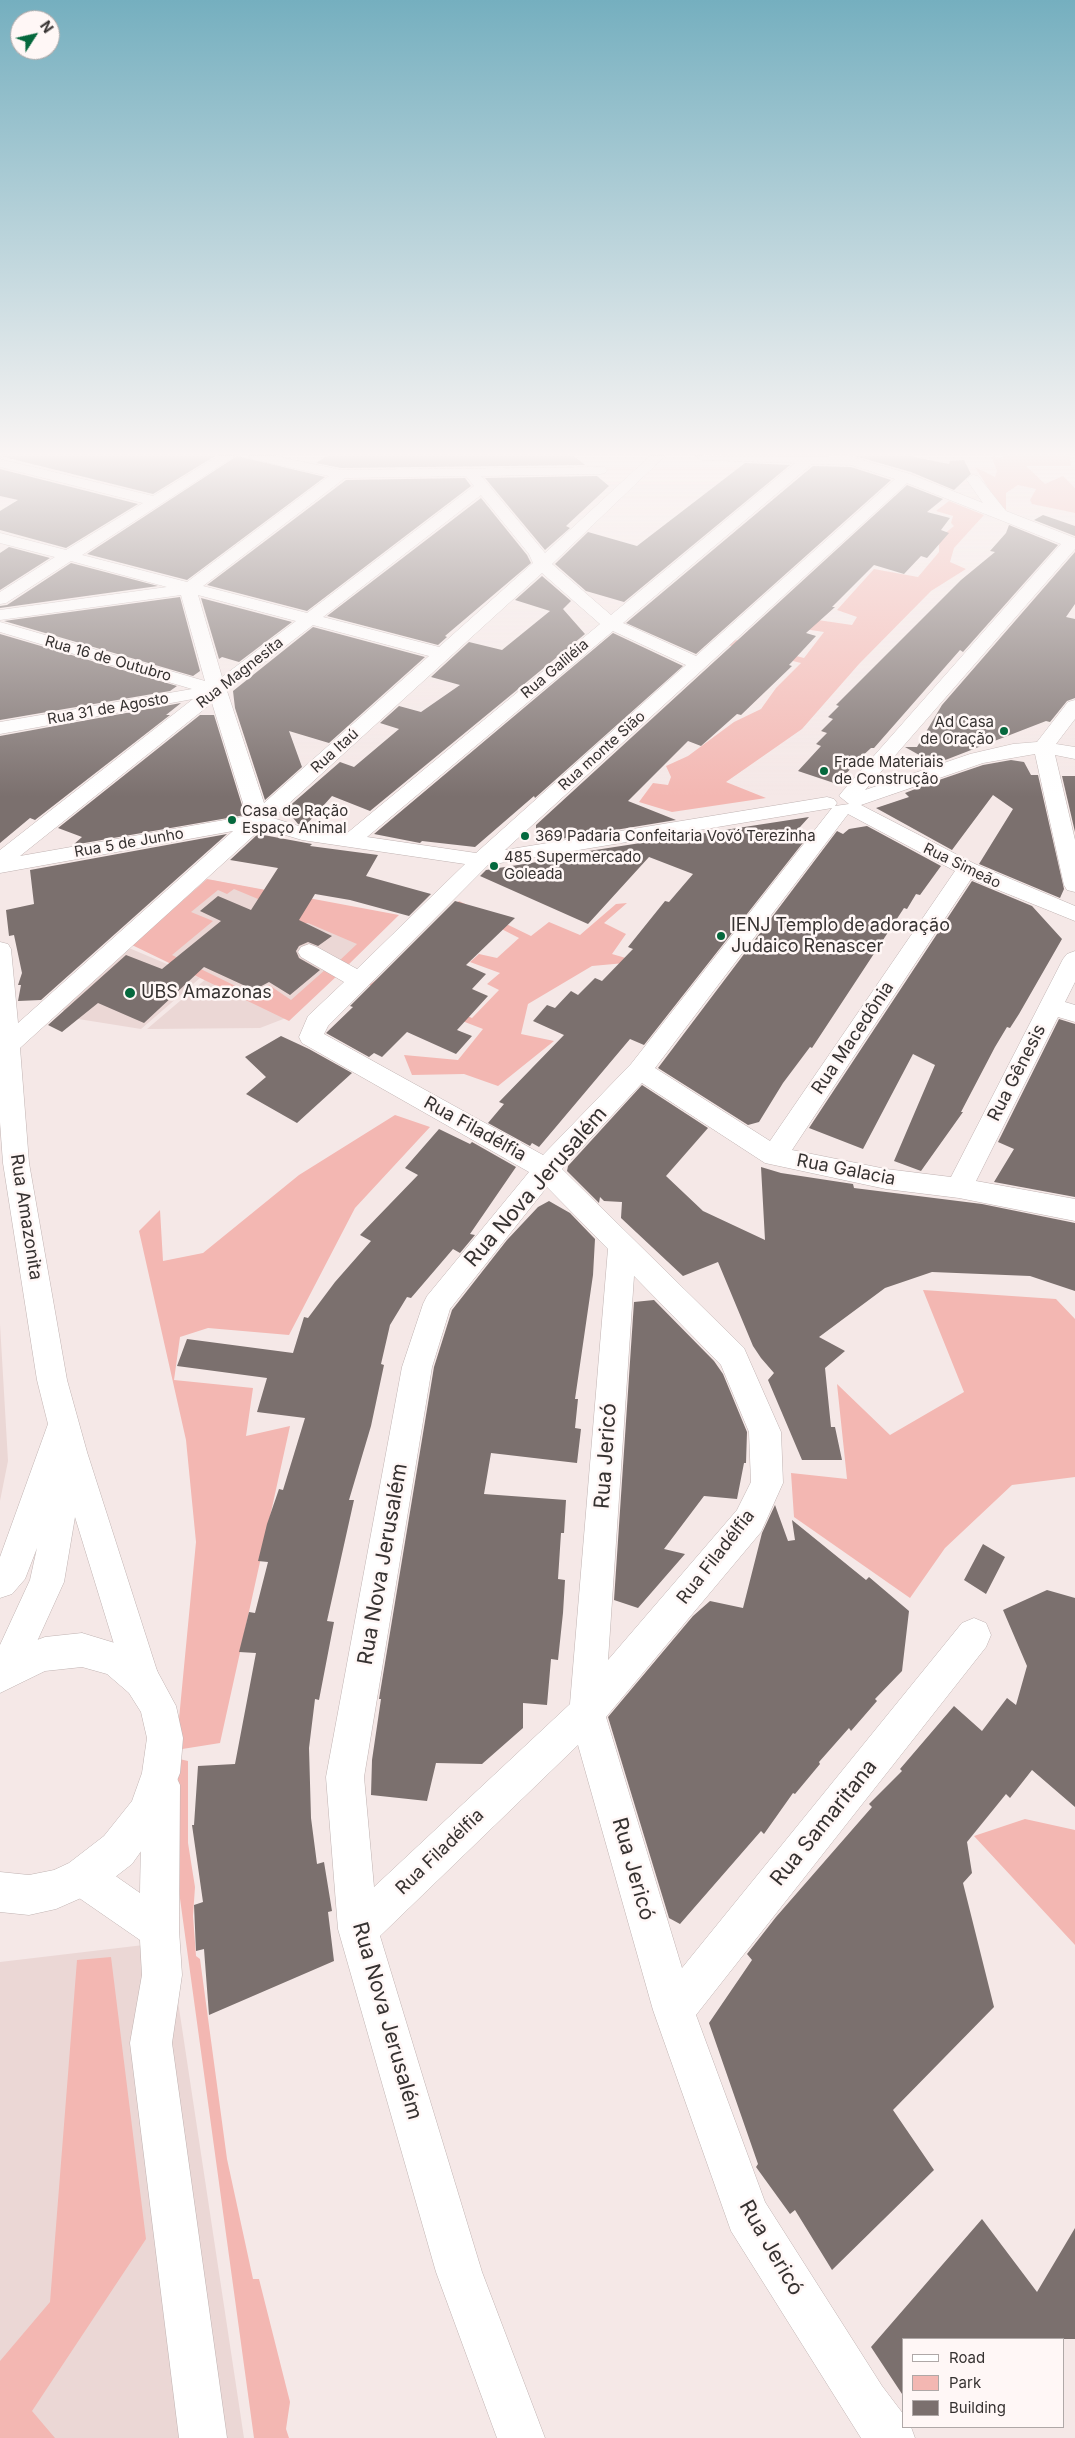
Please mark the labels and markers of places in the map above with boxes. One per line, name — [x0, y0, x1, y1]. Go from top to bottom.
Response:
place label: Ad Casa de Oração — [920, 713, 994, 748]
marker: Ad Casa de Oração — [998, 725, 1010, 737]
place label: Frade Materiais de Construção — [834, 753, 944, 788]
marker: Frade Materiais de Construção — [818, 765, 830, 777]
place label: Casa de Ração Espaço Animal — [242, 802, 348, 837]
marker: Casa de Ração Espaço Animal — [226, 814, 238, 826]
place label: 369 Padaria Confeitaria Vovó Terezinha — [535, 827, 816, 845]
marker: 369 Padaria Confeitaria Vovó Terezinha — [519, 830, 531, 842]
place label: 485 Supermercado Goleada — [504, 848, 641, 883]
marker: 485 Supermercado Goleada — [488, 860, 500, 872]
place label: IENJ Templo de adoração Judaico Renascer — [731, 915, 950, 958]
marker: IENJ Templo de adoração Judaico Renascer — [715, 930, 727, 942]
place label: UBS Amazonas — [141, 982, 272, 1004]
marker: UBS Amazonas — [123, 986, 137, 1000]

